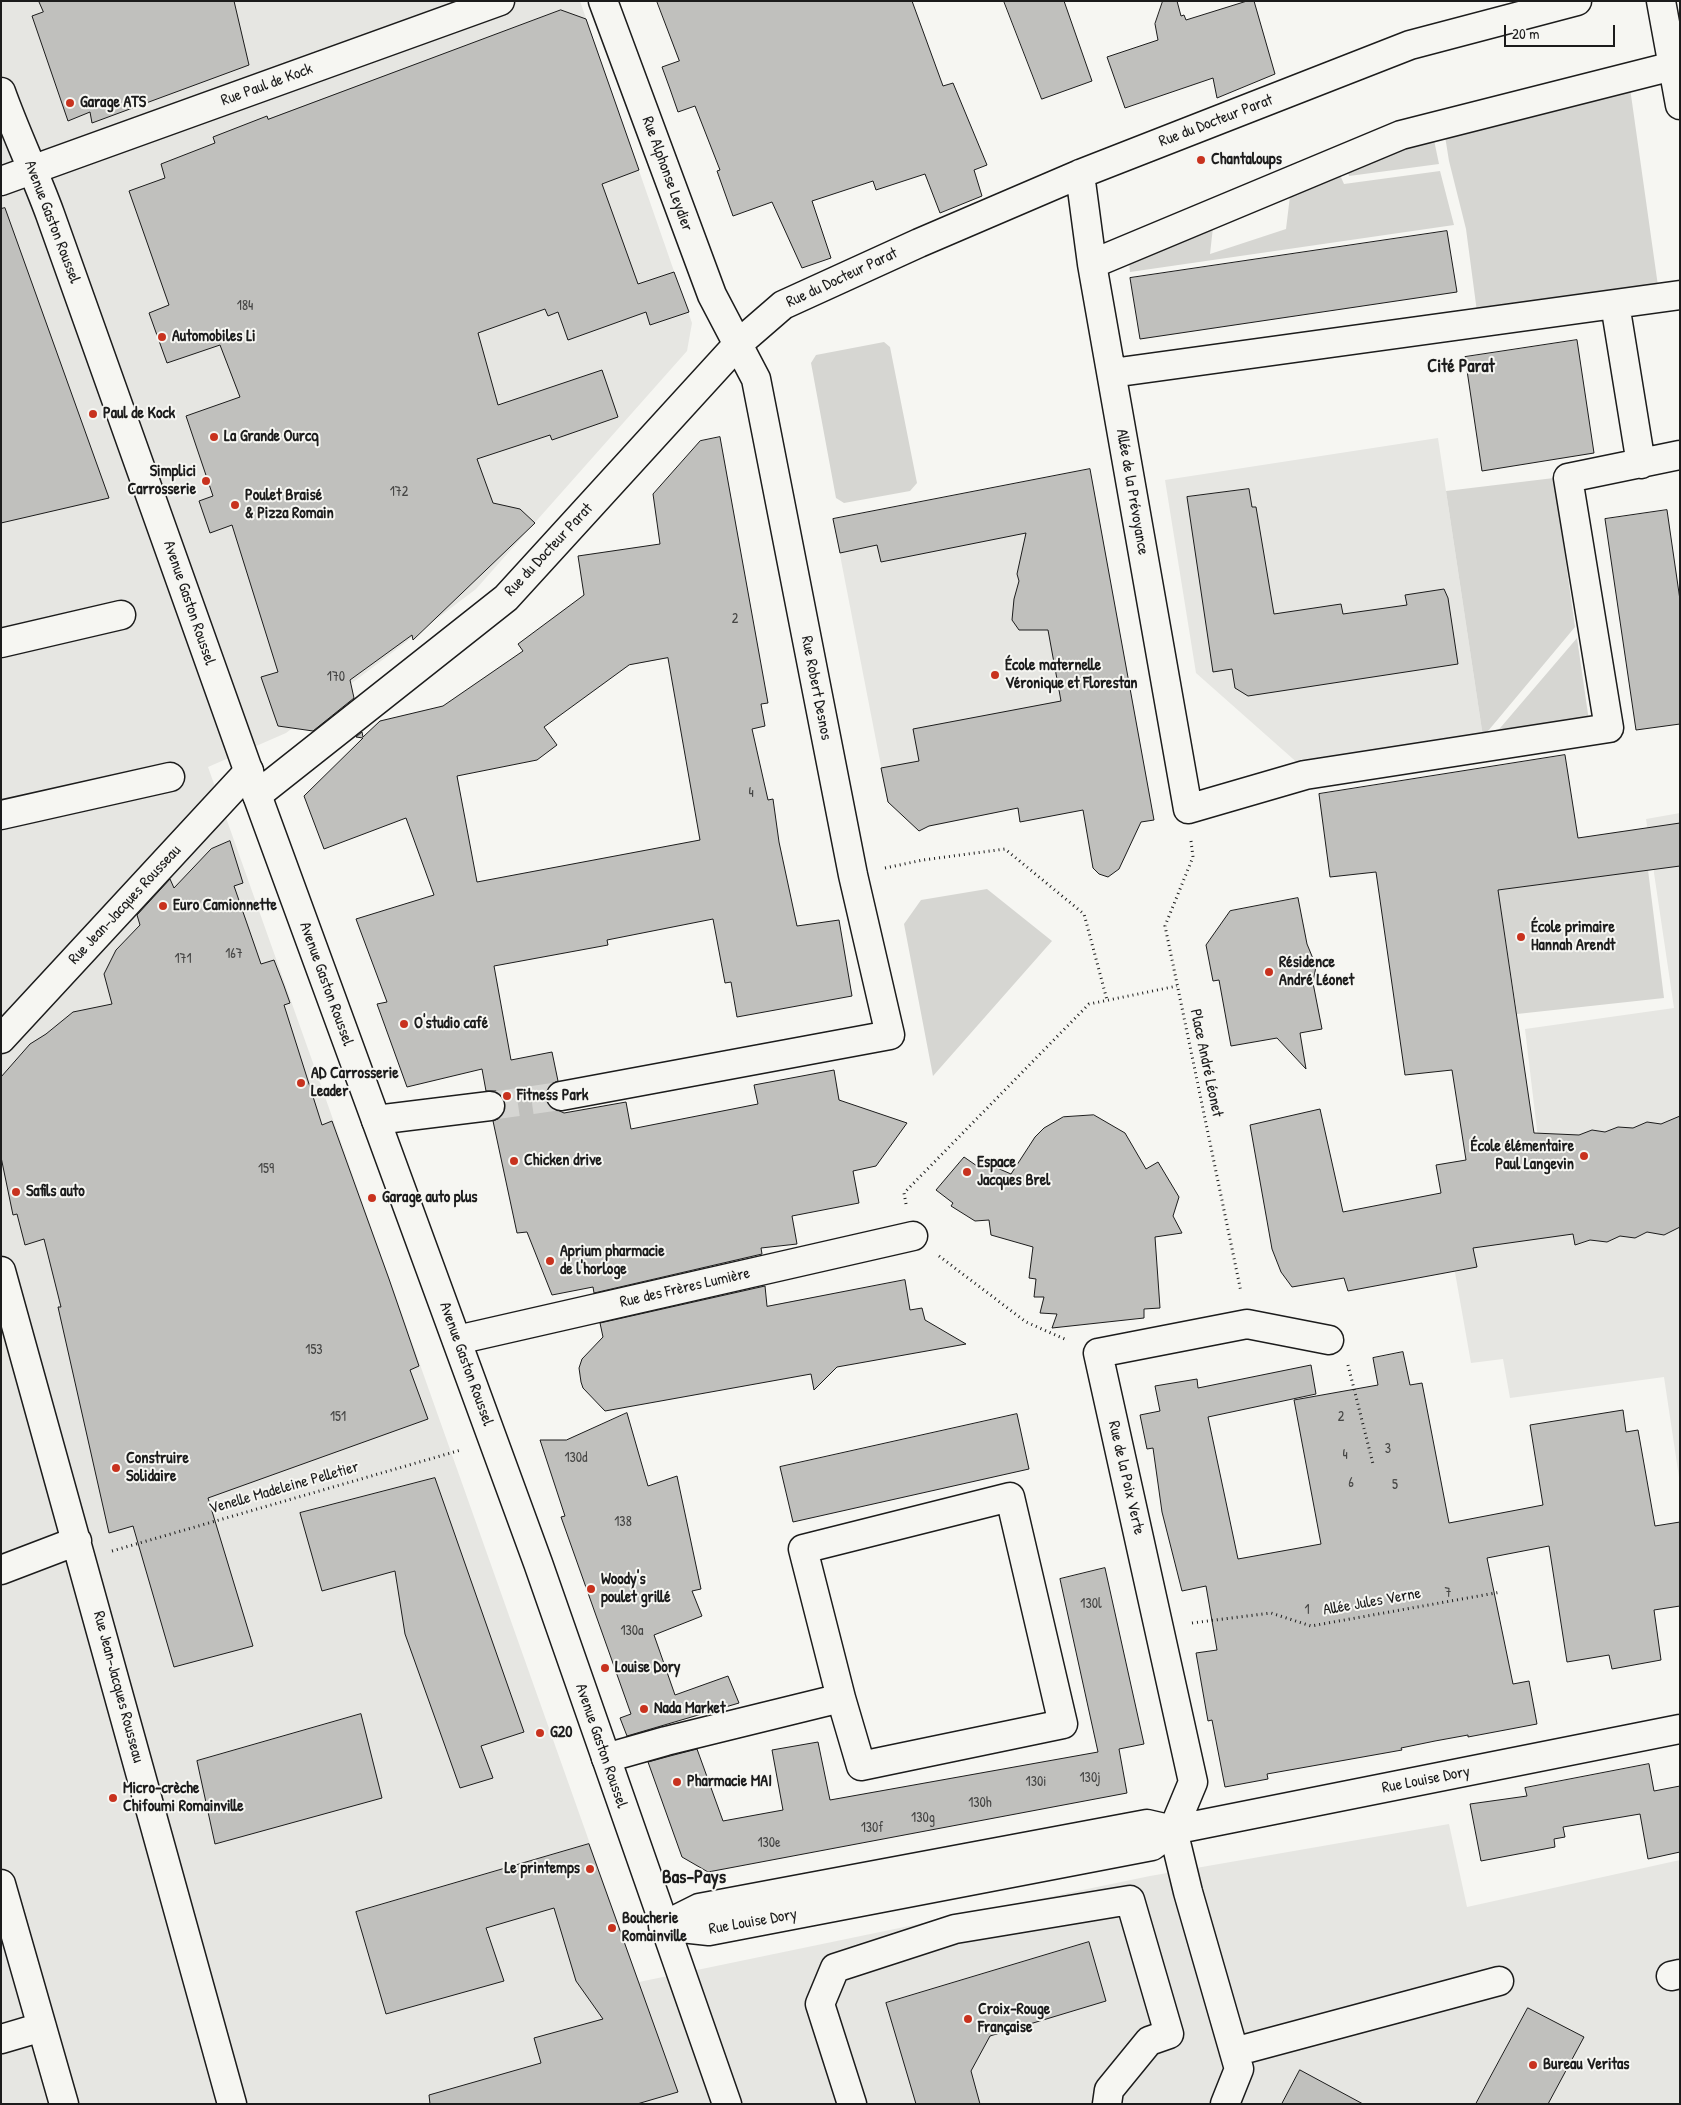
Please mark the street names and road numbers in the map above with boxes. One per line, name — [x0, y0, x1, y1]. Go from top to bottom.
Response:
street label: Rue Paul de Kock — [219, 60, 315, 110]
street label: Rue du Docteur Parat — [1156, 90, 1276, 152]
street label: Rue Alphonse Leydier — [637, 114, 697, 234]
street label: Avenue Gaston Roussel — [20, 158, 84, 286]
street label: Rue du Docteur Parat — [783, 244, 901, 312]
street label: Allée de la Prévoyance — [1111, 428, 1153, 556]
street label: Rue du Docteur Parat — [501, 499, 597, 601]
street label: Avenue Gaston Roussel — [159, 538, 219, 668]
street label: Rue Robert Desnos — [796, 634, 836, 742]
street label: Rue Jean-Jacques Rousseau — [65, 841, 185, 969]
street label: Avenue Gaston Roussel — [295, 920, 357, 1048]
street label: Place André Léonet — [1185, 1007, 1227, 1119]
street label: Rue des Frères Lumière — [618, 1264, 752, 1312]
street label: Avenue Gaston Roussel — [435, 1300, 497, 1428]
street label: Rue de la Poix Verte — [1104, 1419, 1148, 1537]
street label: Venelle Madeleine Pelletier — [207, 1457, 361, 1519]
street label: Allée Jules Verne — [1322, 1584, 1422, 1620]
street label: Rue Jean-Jacques Rousseau — [89, 1609, 147, 1765]
street label: Avenue Gaston Roussel — [571, 1681, 631, 1811]
street label: Rue Louise Dory — [1380, 1762, 1472, 1798]
street label: Rue Louise Dory — [707, 1905, 799, 1939]

